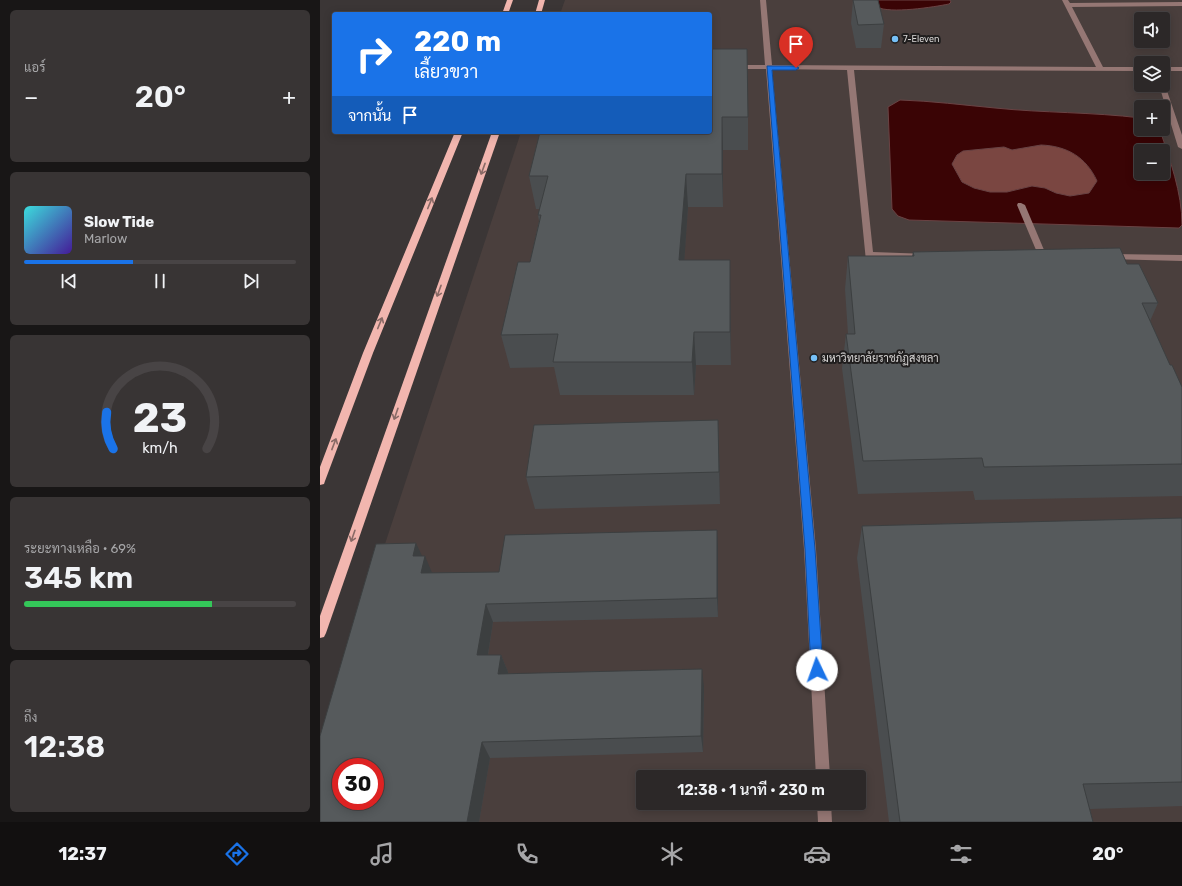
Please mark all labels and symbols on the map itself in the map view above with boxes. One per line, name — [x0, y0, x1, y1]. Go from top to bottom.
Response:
pin — [779, 27, 813, 68]
marker: 7-Eleven — [890, 34, 900, 44]
place label: 7-Eleven — [903, 34, 939, 44]
one-way arrow — [479, 162, 487, 174]
one-way arrow — [427, 197, 434, 209]
one-way arrow — [435, 285, 443, 297]
one-way arrow — [377, 318, 385, 330]
place label: มหาวิทยาลัยราชภัฏสงขลา — [822, 351, 939, 366]
marker: มหาวิทยาลัยราชภัฏสงขลา — [809, 353, 819, 363]
one-way arrow — [392, 407, 399, 420]
one-way arrow — [330, 439, 338, 451]
one-way arrow — [349, 530, 357, 542]
position arrow — [796, 649, 838, 691]
speed limit sign: 30 — [332, 758, 384, 810]

